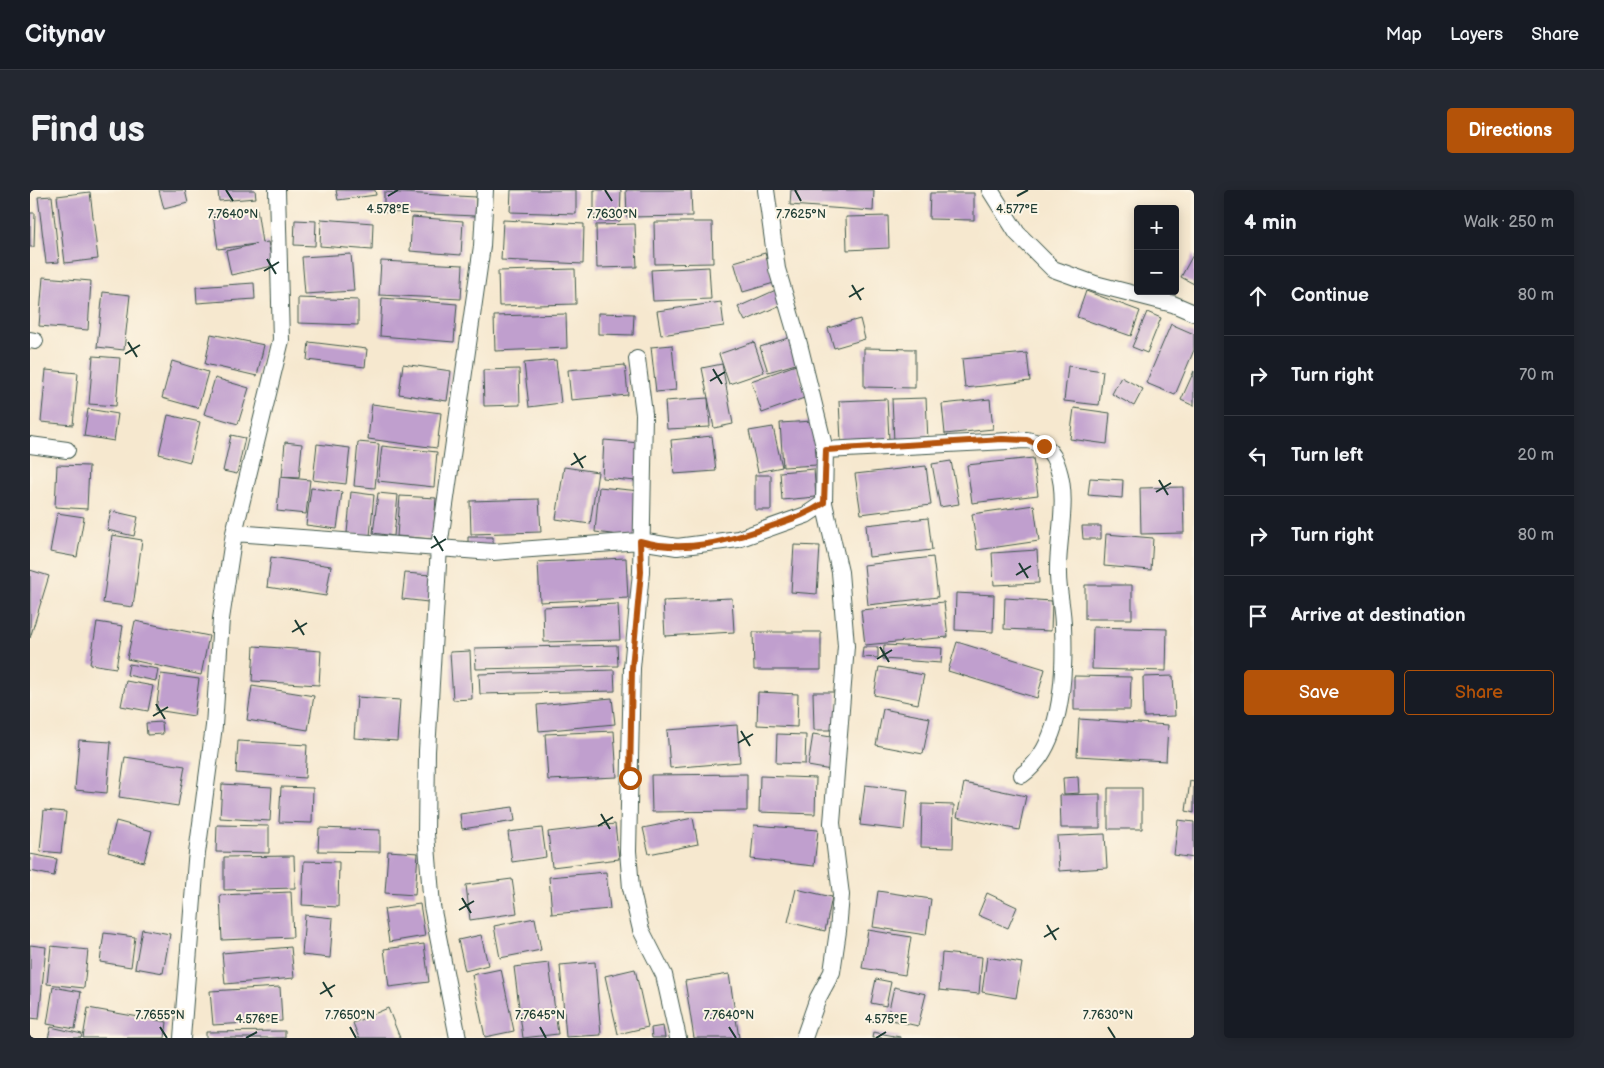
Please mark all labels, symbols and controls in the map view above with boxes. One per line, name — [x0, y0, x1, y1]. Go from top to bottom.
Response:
text: Citynav — [25, 20, 106, 49]
text: Map — [1386, 24, 1422, 45]
text: Layers — [1450, 24, 1503, 45]
text: Share — [1531, 24, 1579, 45]
button: Directions — [1447, 108, 1574, 153]
text: Find us — [30, 109, 145, 152]
text: 4.578°E — [367, 202, 410, 217]
text: 4.577°E — [996, 202, 1038, 217]
map controls — [1134, 205, 1179, 295]
button: + — [1134, 205, 1179, 250]
text: 7.7640°N — [208, 207, 258, 222]
text: 7.7630°N — [587, 207, 637, 222]
text: 7.7625°N — [776, 207, 826, 222]
text: 4 min — [1244, 210, 1297, 235]
text: Walk · 250 m — [1464, 213, 1554, 232]
button: − — [1134, 250, 1179, 295]
icon: ahead — [1244, 282, 1272, 310]
text: Continue — [1291, 284, 1369, 307]
text: 80 m — [1518, 286, 1554, 305]
icon: right — [1244, 362, 1272, 390]
text: Turn right — [1291, 364, 1374, 387]
text: 70 m — [1519, 366, 1554, 385]
route end — [1033, 435, 1056, 458]
icon: left — [1244, 442, 1272, 470]
text: Turn left — [1291, 444, 1363, 467]
text: 20 m — [1518, 446, 1554, 465]
icon: right — [1244, 522, 1272, 550]
text: Turn right — [1291, 524, 1374, 547]
text: 80 m — [1518, 526, 1554, 545]
icon: arrive — [1244, 602, 1272, 630]
text: Arrive at destination — [1291, 604, 1466, 627]
button: Save — [1244, 670, 1394, 715]
button: Share — [1404, 670, 1554, 715]
route start — [619, 767, 642, 790]
text: 7.7655°N — [135, 1008, 185, 1023]
text: 7.7650°N — [325, 1008, 375, 1023]
text: 7.7645°N — [515, 1008, 565, 1023]
text: 7.7640°N — [704, 1008, 754, 1023]
text: 7.7630°N — [1083, 1008, 1133, 1023]
text: 4.576°E — [236, 1012, 279, 1027]
text: 4.575°E — [865, 1012, 907, 1027]

